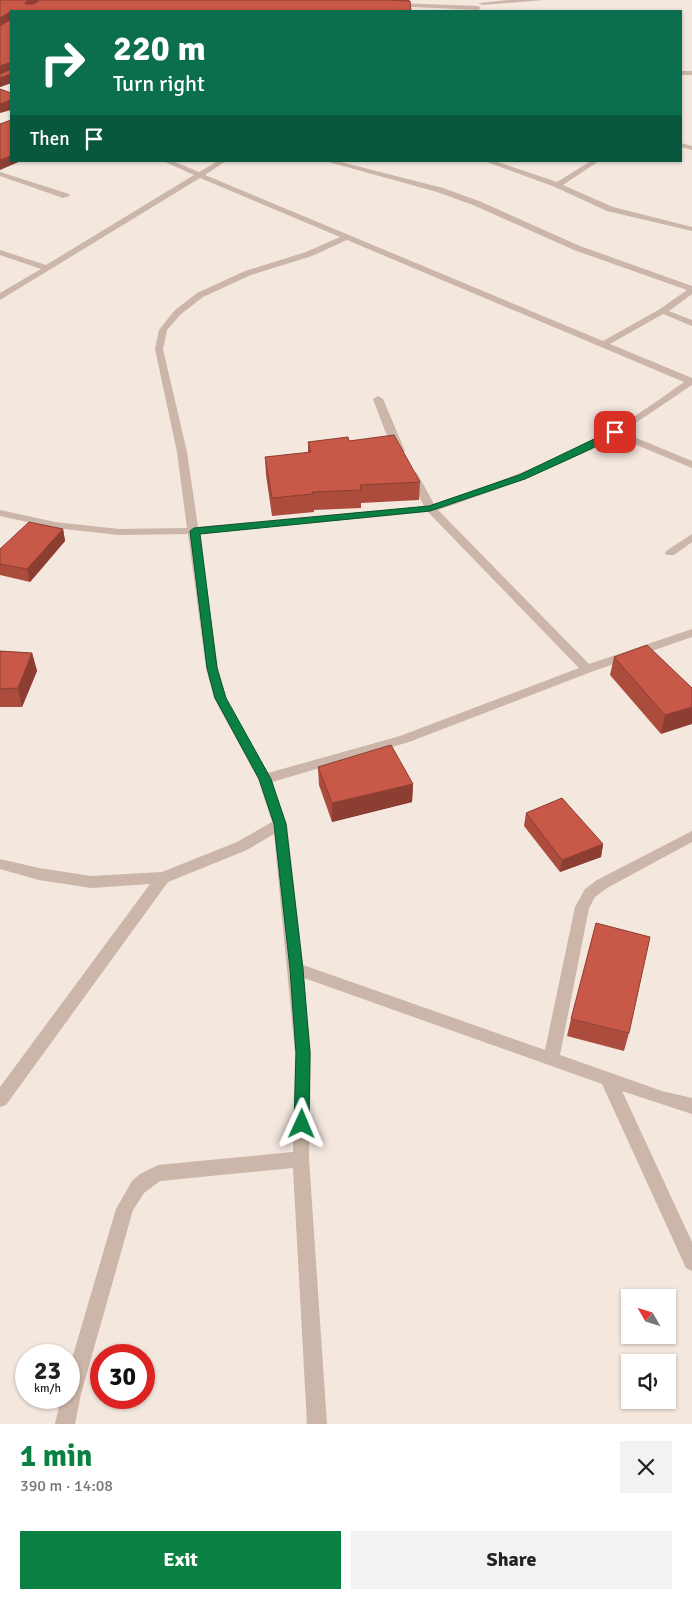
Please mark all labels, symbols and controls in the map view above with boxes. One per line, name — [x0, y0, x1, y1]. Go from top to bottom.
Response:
text: 220 m — [113, 27, 206, 70]
icon: right — [30, 30, 95, 95]
text: Turn right — [113, 70, 205, 97]
icon: arrive — [80, 125, 108, 153]
text: Then — [30, 127, 70, 151]
pin — [594, 411, 636, 453]
icon: arrive — [601, 418, 629, 446]
position arrow — [275, 1097, 327, 1149]
north arrow — [621, 1289, 676, 1344]
map controls — [621, 1289, 676, 1409]
speed limit sign: 30 — [90, 1344, 155, 1409]
button: sound — [621, 1354, 676, 1409]
text: 23 — [34, 1355, 61, 1386]
text: km/h — [34, 1381, 61, 1396]
text: 1 min — [20, 1438, 92, 1475]
button: close — [620, 1441, 672, 1493]
text: 390 m · 14:08 — [20, 1476, 113, 1496]
button: Exit — [20, 1531, 341, 1589]
button: Share — [351, 1531, 672, 1589]

